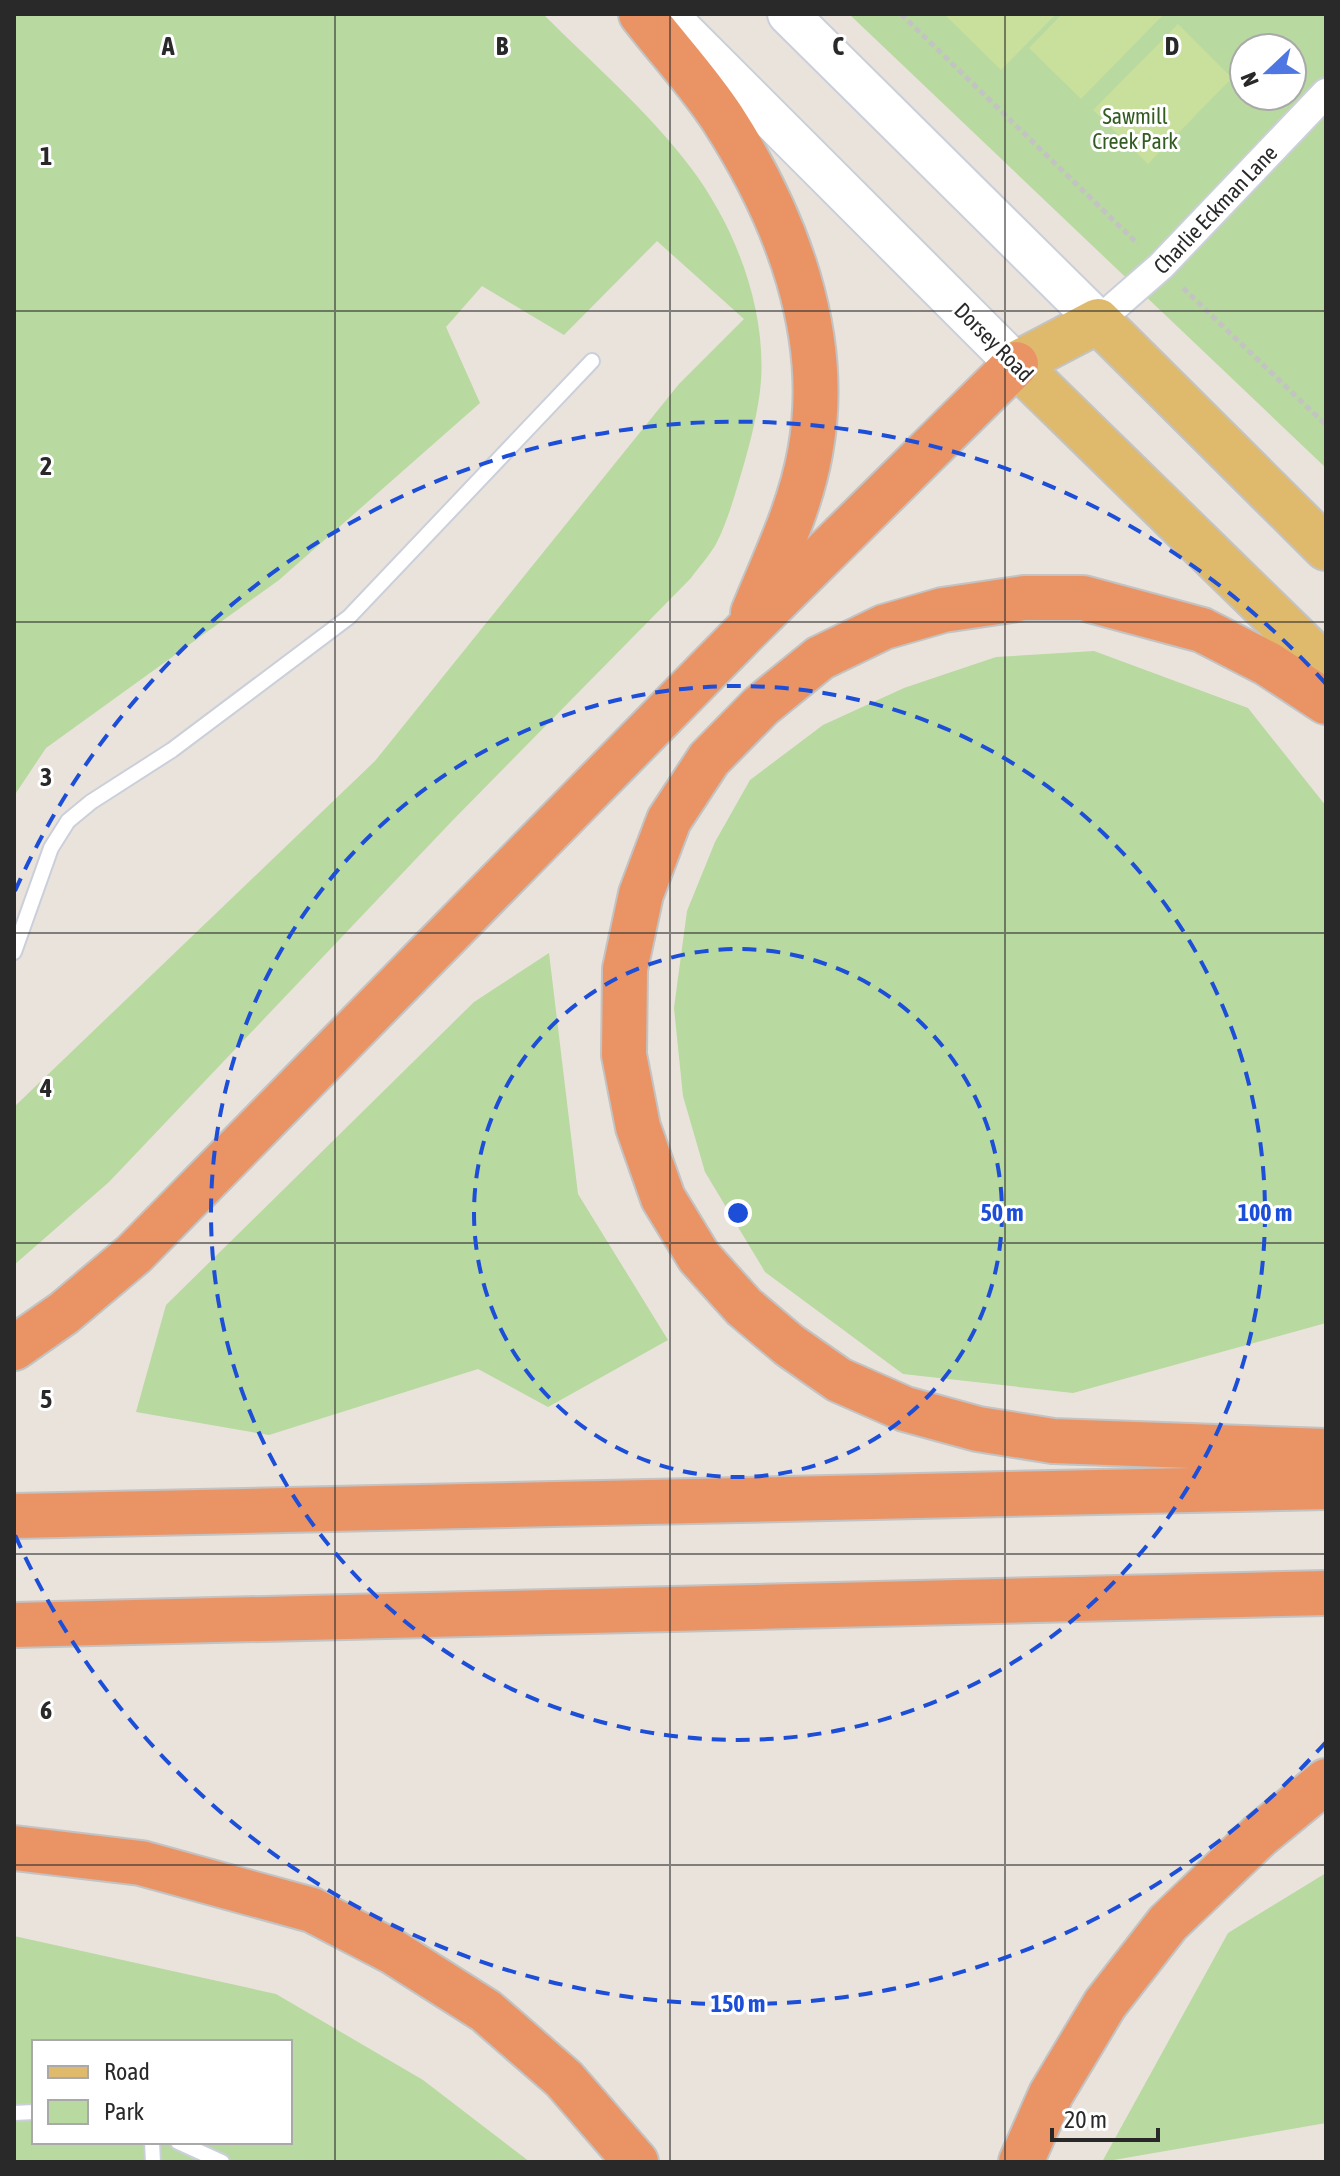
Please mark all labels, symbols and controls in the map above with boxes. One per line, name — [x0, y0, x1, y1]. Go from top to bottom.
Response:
text: A — [161, 31, 175, 61]
text: B — [496, 31, 509, 61]
text: C — [832, 31, 844, 61]
text: D — [1165, 31, 1179, 61]
north arrow — [1228, 32, 1308, 112]
text: N — [1235, 69, 1264, 90]
park label: Sawmill Creek Park — [1092, 103, 1178, 154]
street label: Charlie Eckman Lane — [1148, 140, 1282, 279]
text: 1 — [40, 141, 52, 171]
street label: Dorsey Road — [949, 297, 1039, 387]
text: 2 — [40, 451, 52, 481]
text: 3 — [40, 762, 52, 792]
text: 4 — [39, 1073, 52, 1103]
centre of rings — [724, 1199, 752, 1227]
text: 50 m — [980, 1199, 1024, 1226]
text: 100 m — [1238, 1199, 1292, 1226]
text: 5 — [40, 1384, 52, 1414]
text: 6 — [40, 1695, 52, 1725]
text: 150 m — [711, 1990, 765, 2017]
legend — [32, 2040, 292, 2144]
text: Road — [104, 2058, 150, 2085]
scale bar — [1052, 2092, 1158, 2142]
text: Park — [104, 2098, 145, 2125]
text: 20 m — [1064, 2106, 1107, 2133]

